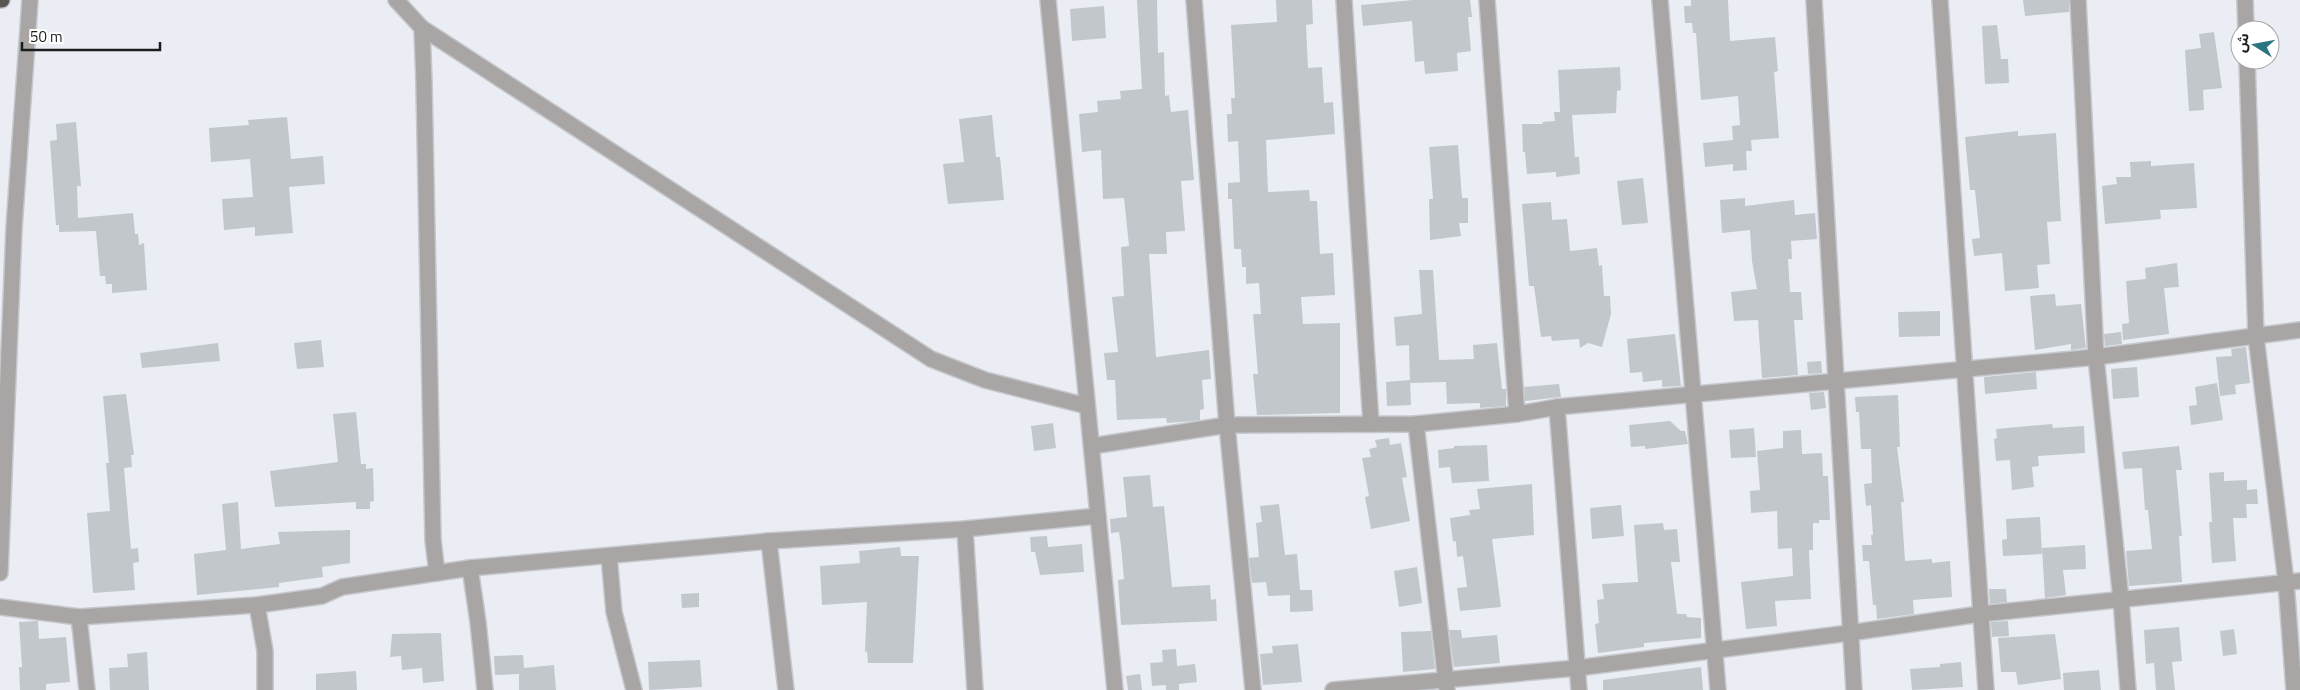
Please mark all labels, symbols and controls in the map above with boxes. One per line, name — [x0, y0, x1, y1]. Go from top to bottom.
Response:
scale bar — [22, 20, 160, 52]
north arrow — [2230, 20, 2280, 70]
text: 50 m — [30, 25, 63, 48]
text: ش — [2230, 31, 2254, 54]

